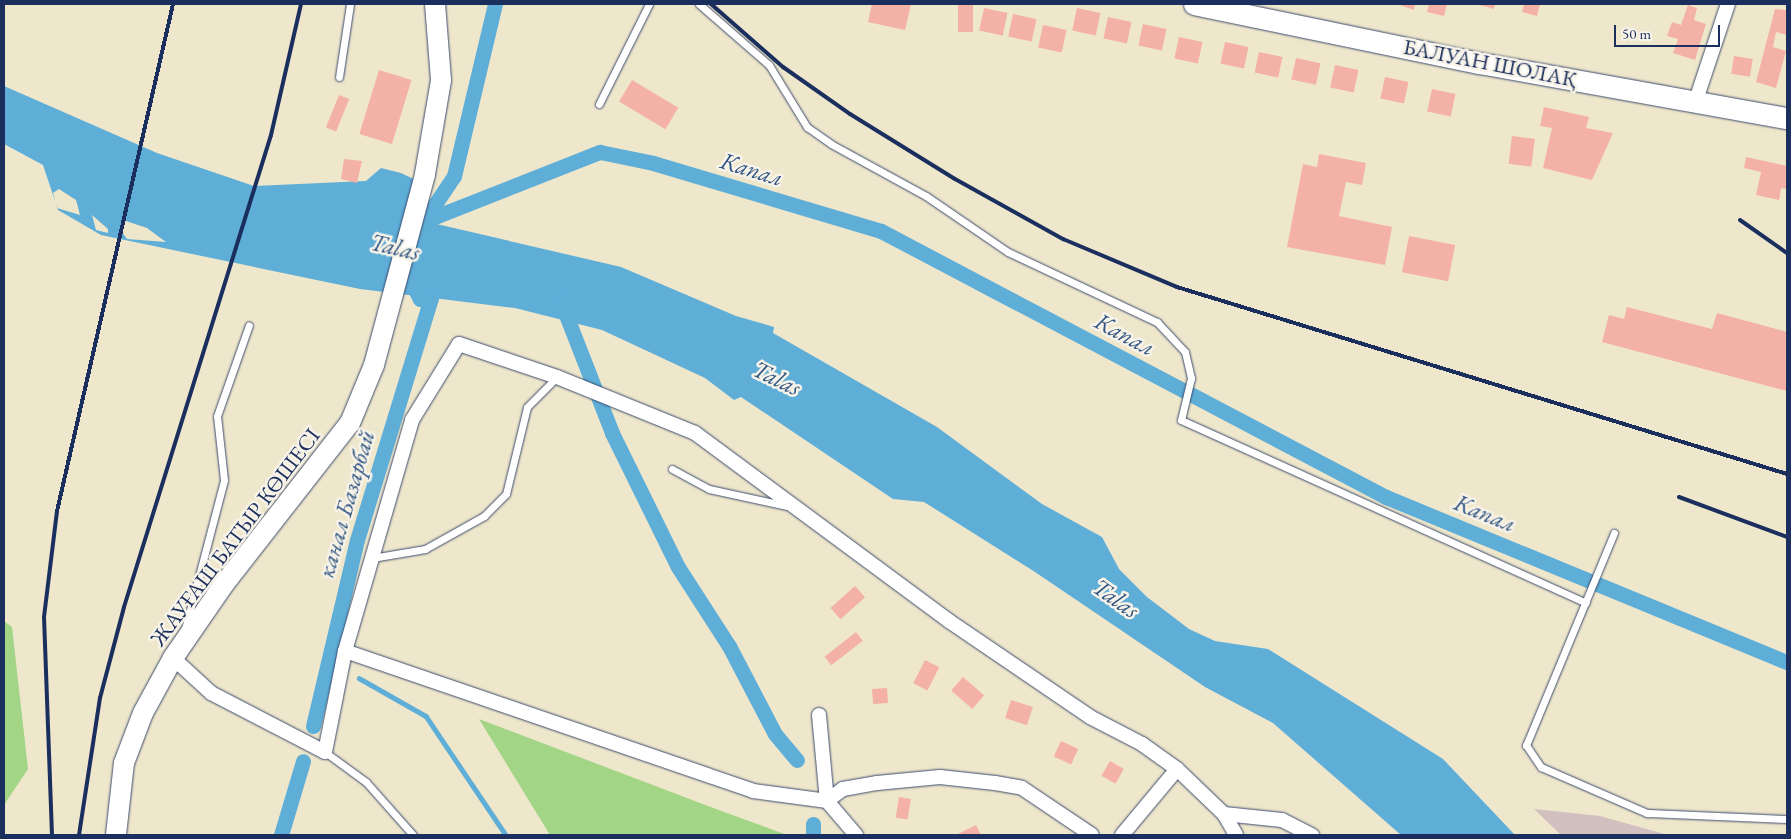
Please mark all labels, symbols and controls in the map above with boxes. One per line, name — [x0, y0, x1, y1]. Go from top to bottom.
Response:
scale bar — [1616, 15, 1722, 47]
text: 50 m — [1622, 24, 1651, 43]
street label: БАЛУАН ШОЛАҚ — [1401, 33, 1579, 93]
water label: Капал — [717, 146, 787, 192]
water label: Talas — [368, 227, 422, 267]
water label: Капал — [1090, 306, 1160, 362]
water label: Talas — [748, 354, 806, 402]
street label: ЖАУҒАШ БАТЫР КӨШЕСІ — [145, 423, 325, 651]
water label: канал Базарбай — [311, 427, 381, 581]
water label: Капал — [1450, 488, 1520, 538]
water label: Talas — [1087, 572, 1145, 624]

